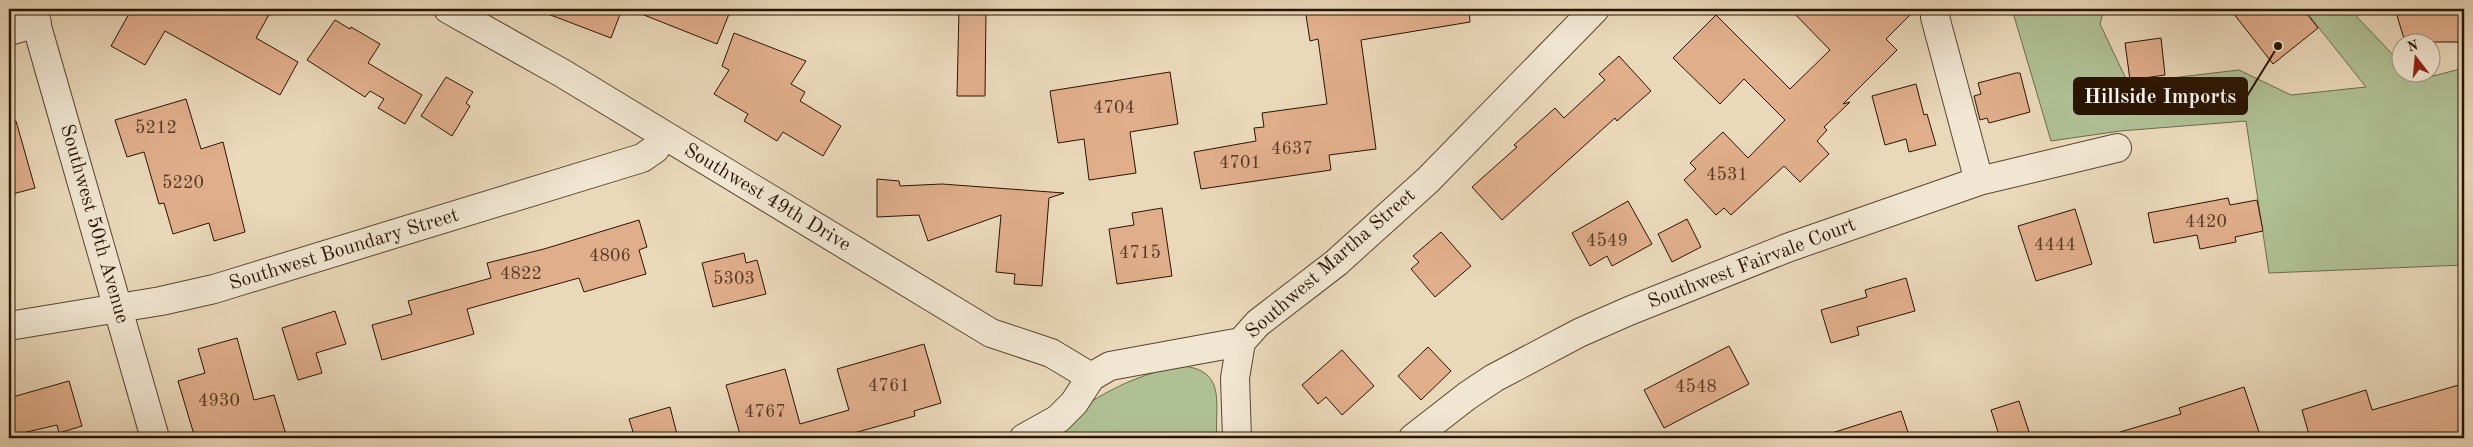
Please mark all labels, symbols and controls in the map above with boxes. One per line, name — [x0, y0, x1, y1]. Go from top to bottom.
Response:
north arrow — [2390, 32, 2440, 82]
text: N — [2406, 38, 2420, 55]
callout: Hillside Imports — [2074, 78, 2247, 114]
text: Hillside Imports — [2084, 87, 2236, 108]
house number: 4704 — [1093, 99, 1135, 117]
house number: 5212 — [135, 119, 177, 137]
street label: Southwest 50th Avenue — [56, 122, 132, 326]
street label: Southwest 49th Drive — [680, 140, 854, 256]
house number: 4637 — [1271, 140, 1313, 158]
house number: 4701 — [1219, 154, 1261, 172]
house number: 4531 — [1706, 166, 1748, 184]
house number: 5220 — [162, 174, 204, 192]
street label: Southwest Martha Street — [1243, 185, 1419, 343]
street label: Southwest Boundary Street — [227, 206, 461, 294]
house number: 4420 — [2185, 213, 2227, 231]
street label: Southwest Fairvale Court — [1645, 215, 1859, 313]
house number: 4549 — [1586, 232, 1628, 250]
house number: 4444 — [2034, 236, 2076, 254]
house number: 4715 — [1119, 244, 1161, 262]
house number: 4806 — [589, 247, 631, 265]
house number: 4822 — [500, 265, 542, 283]
house number: 5303 — [713, 270, 755, 288]
house number: 4761 — [868, 377, 910, 395]
house number: 4548 — [1675, 378, 1717, 396]
house number: 4930 — [198, 392, 240, 410]
house number: 4767 — [744, 403, 786, 421]

